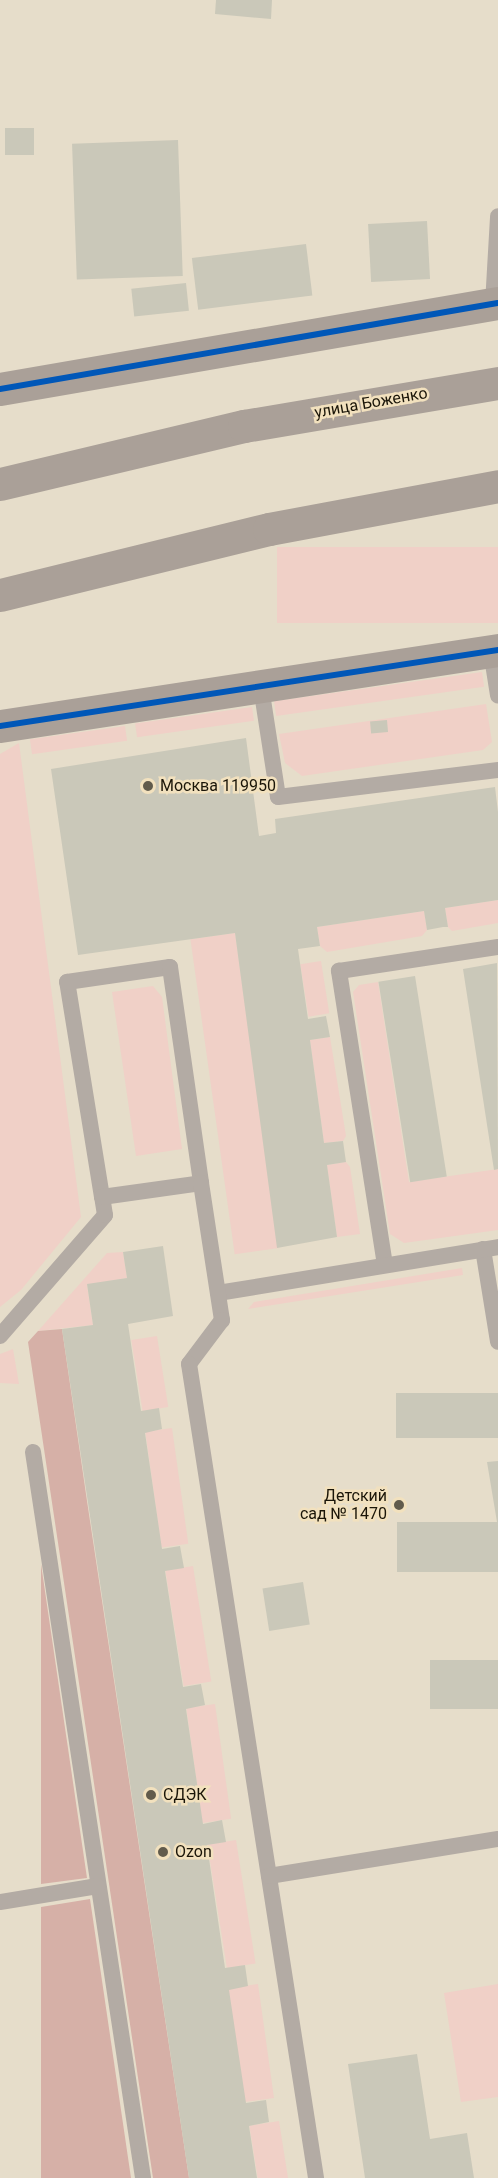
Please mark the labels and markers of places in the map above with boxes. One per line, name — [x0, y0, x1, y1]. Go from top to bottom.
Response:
place label: Москва 119950 — [160, 776, 276, 796]
marker: Москва 119950 — [141, 779, 155, 793]
place label: Детский сад № 1470 — [300, 1486, 387, 1524]
marker: Детский сад № 1470 — [392, 1498, 406, 1512]
place label: СДЭК — [163, 1785, 207, 1805]
marker: СДЭК — [144, 1788, 158, 1802]
place label: Ozon — [175, 1842, 212, 1862]
marker: Ozon — [156, 1845, 170, 1859]

